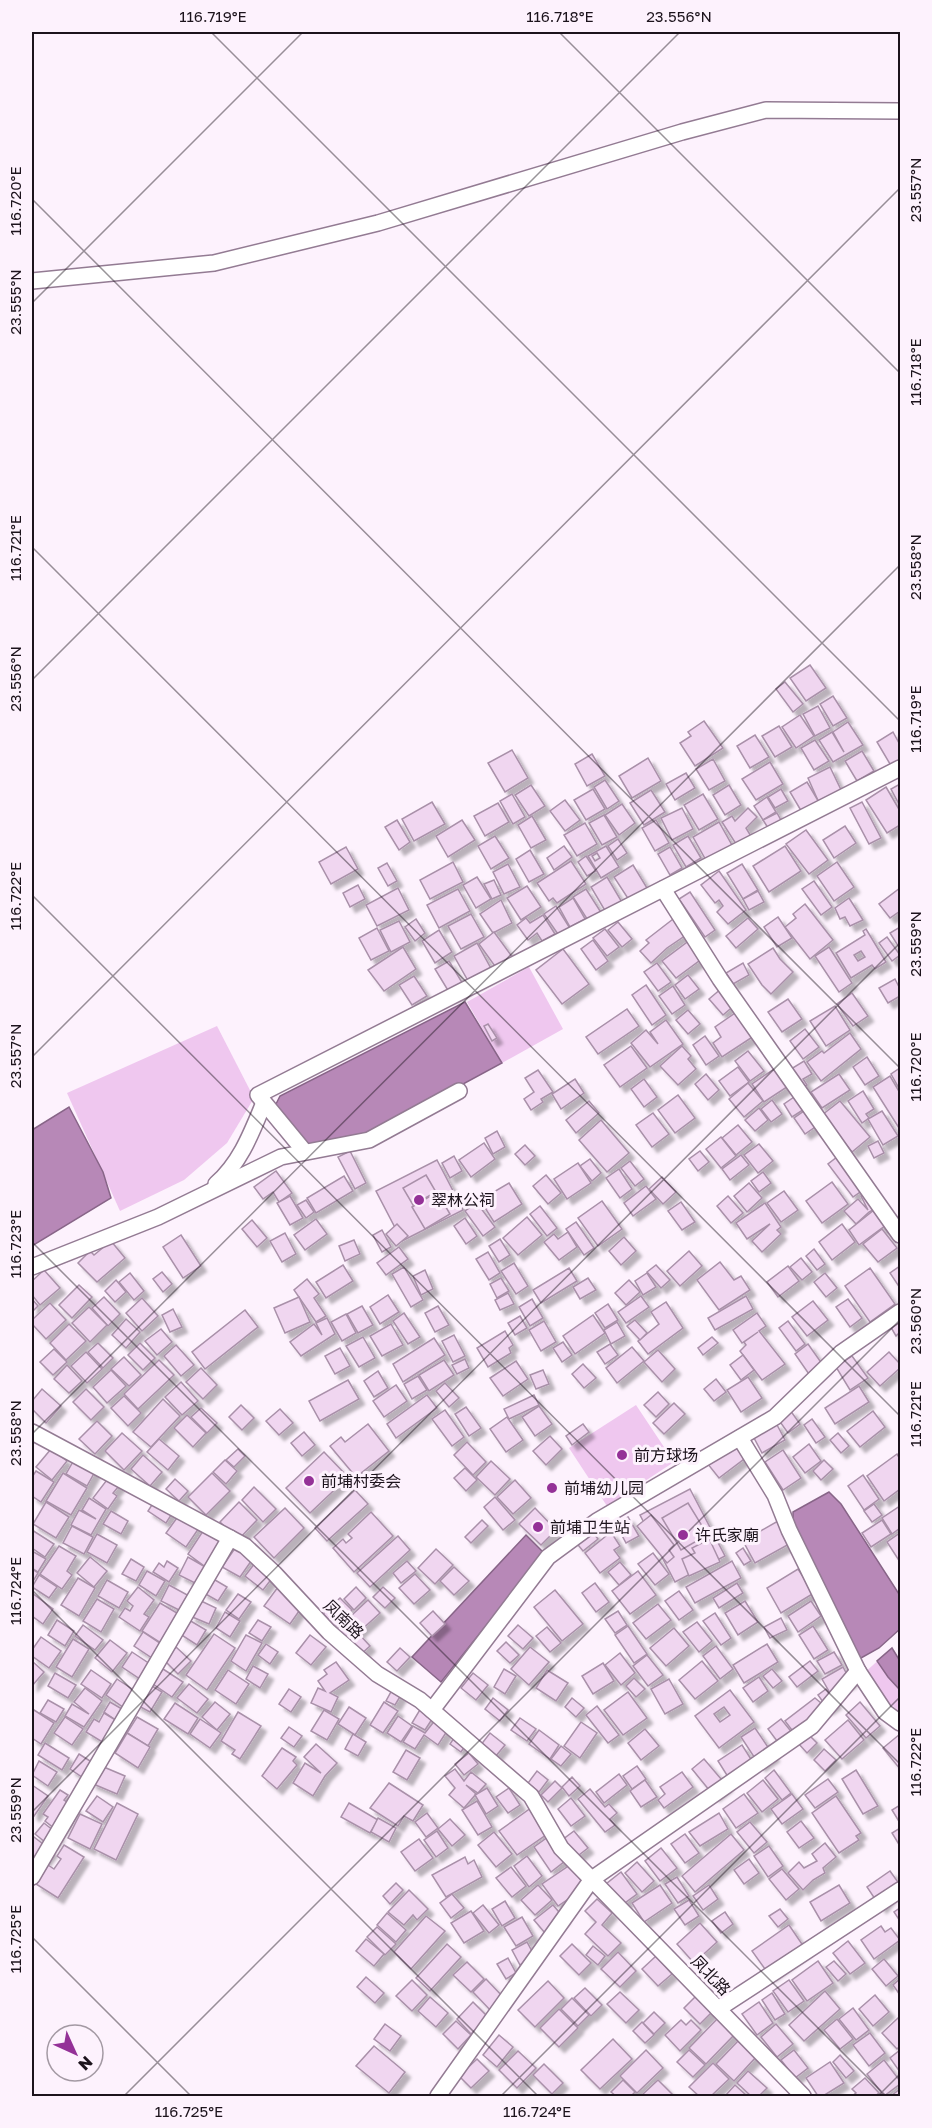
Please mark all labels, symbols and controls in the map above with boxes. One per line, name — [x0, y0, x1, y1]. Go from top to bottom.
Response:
text: 116.719°E — [179, 7, 247, 25]
text: 116.718°E — [526, 7, 594, 25]
text: 23.556°N — [646, 7, 712, 25]
text: 23.557°N — [906, 158, 924, 222]
text: 116.720°E — [6, 166, 24, 236]
text: 23.555°N — [6, 269, 24, 335]
text: 116.718°E — [906, 338, 924, 406]
text: 116.721°E — [6, 515, 24, 581]
text: 23.558°N — [906, 534, 924, 600]
text: 23.556°N — [6, 646, 24, 712]
text: 116.719°E — [906, 685, 924, 753]
text: 116.722°E — [6, 862, 24, 930]
text: 23.559°N — [906, 911, 924, 977]
text: 23.557°N — [6, 1024, 24, 1088]
text: 116.720°E — [906, 1032, 924, 1102]
place label: 翠林公祠 — [431, 1190, 495, 1210]
marker: 翠林公祠 — [412, 1193, 426, 1207]
text: 116.723°E — [6, 1210, 24, 1278]
text: 23.560°N — [906, 1288, 924, 1354]
text: 116.721°E — [906, 1381, 924, 1447]
text: 23.558°N — [6, 1400, 24, 1466]
place label: 前方球场 — [634, 1445, 698, 1465]
marker: 前方球场 — [615, 1448, 629, 1462]
place label: 前埔村委会 — [321, 1471, 401, 1491]
marker: 前埔村委会 — [302, 1474, 316, 1488]
place label: 前埔幼儿园 — [564, 1478, 644, 1498]
marker: 前埔幼儿园 — [545, 1481, 559, 1495]
place label: 前埔卫生站 — [550, 1517, 630, 1537]
marker: 前埔卫生站 — [531, 1520, 545, 1534]
place label: 许氏家廟 — [695, 1525, 759, 1545]
marker: 许氏家廟 — [676, 1528, 690, 1542]
text: 116.724°E — [6, 1557, 24, 1625]
street label: 凤南路 — [320, 1595, 368, 1643]
text: 116.722°E — [906, 1728, 924, 1796]
text: 23.559°N — [6, 1777, 24, 1843]
text: 116.725°E — [6, 1905, 24, 1973]
street label: 凤北路 — [687, 1951, 735, 1999]
north arrow — [45, 2023, 105, 2083]
text: N — [74, 2052, 97, 2075]
text: 116.725°E — [155, 2102, 223, 2120]
text: 116.724°E — [503, 2102, 571, 2120]

